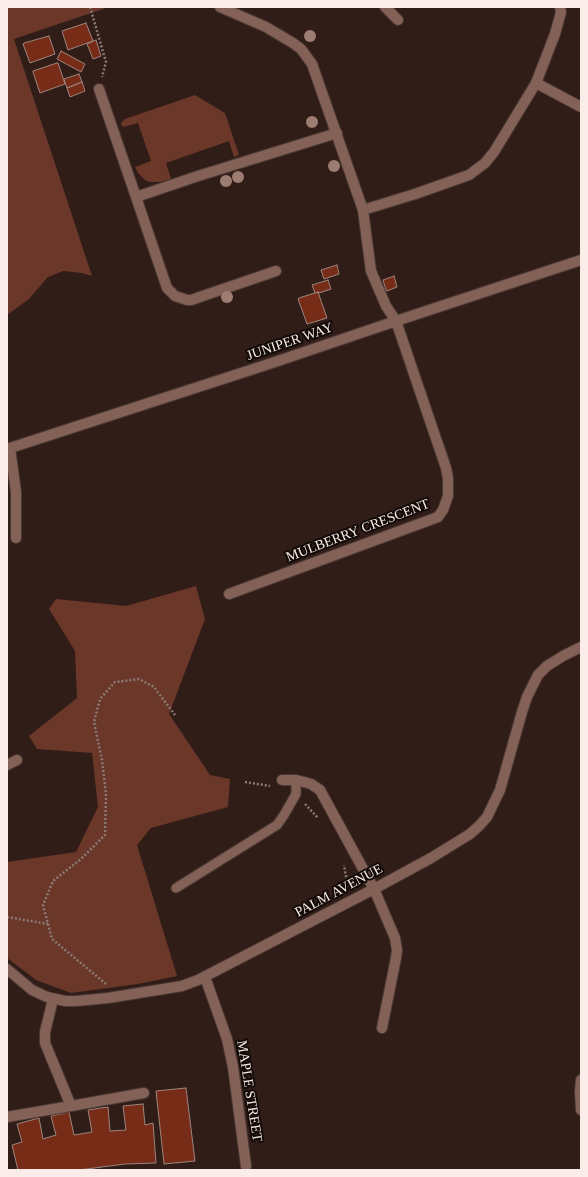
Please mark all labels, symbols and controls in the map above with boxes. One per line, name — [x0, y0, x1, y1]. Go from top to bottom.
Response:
street label: JUNIPER WAY — [245, 319, 335, 365]
street label: MULBERRY CRESCENT — [284, 496, 432, 566]
street label: PALM AVENUE — [292, 861, 386, 921]
street label: MAPLE STREET — [233, 1039, 265, 1143]

